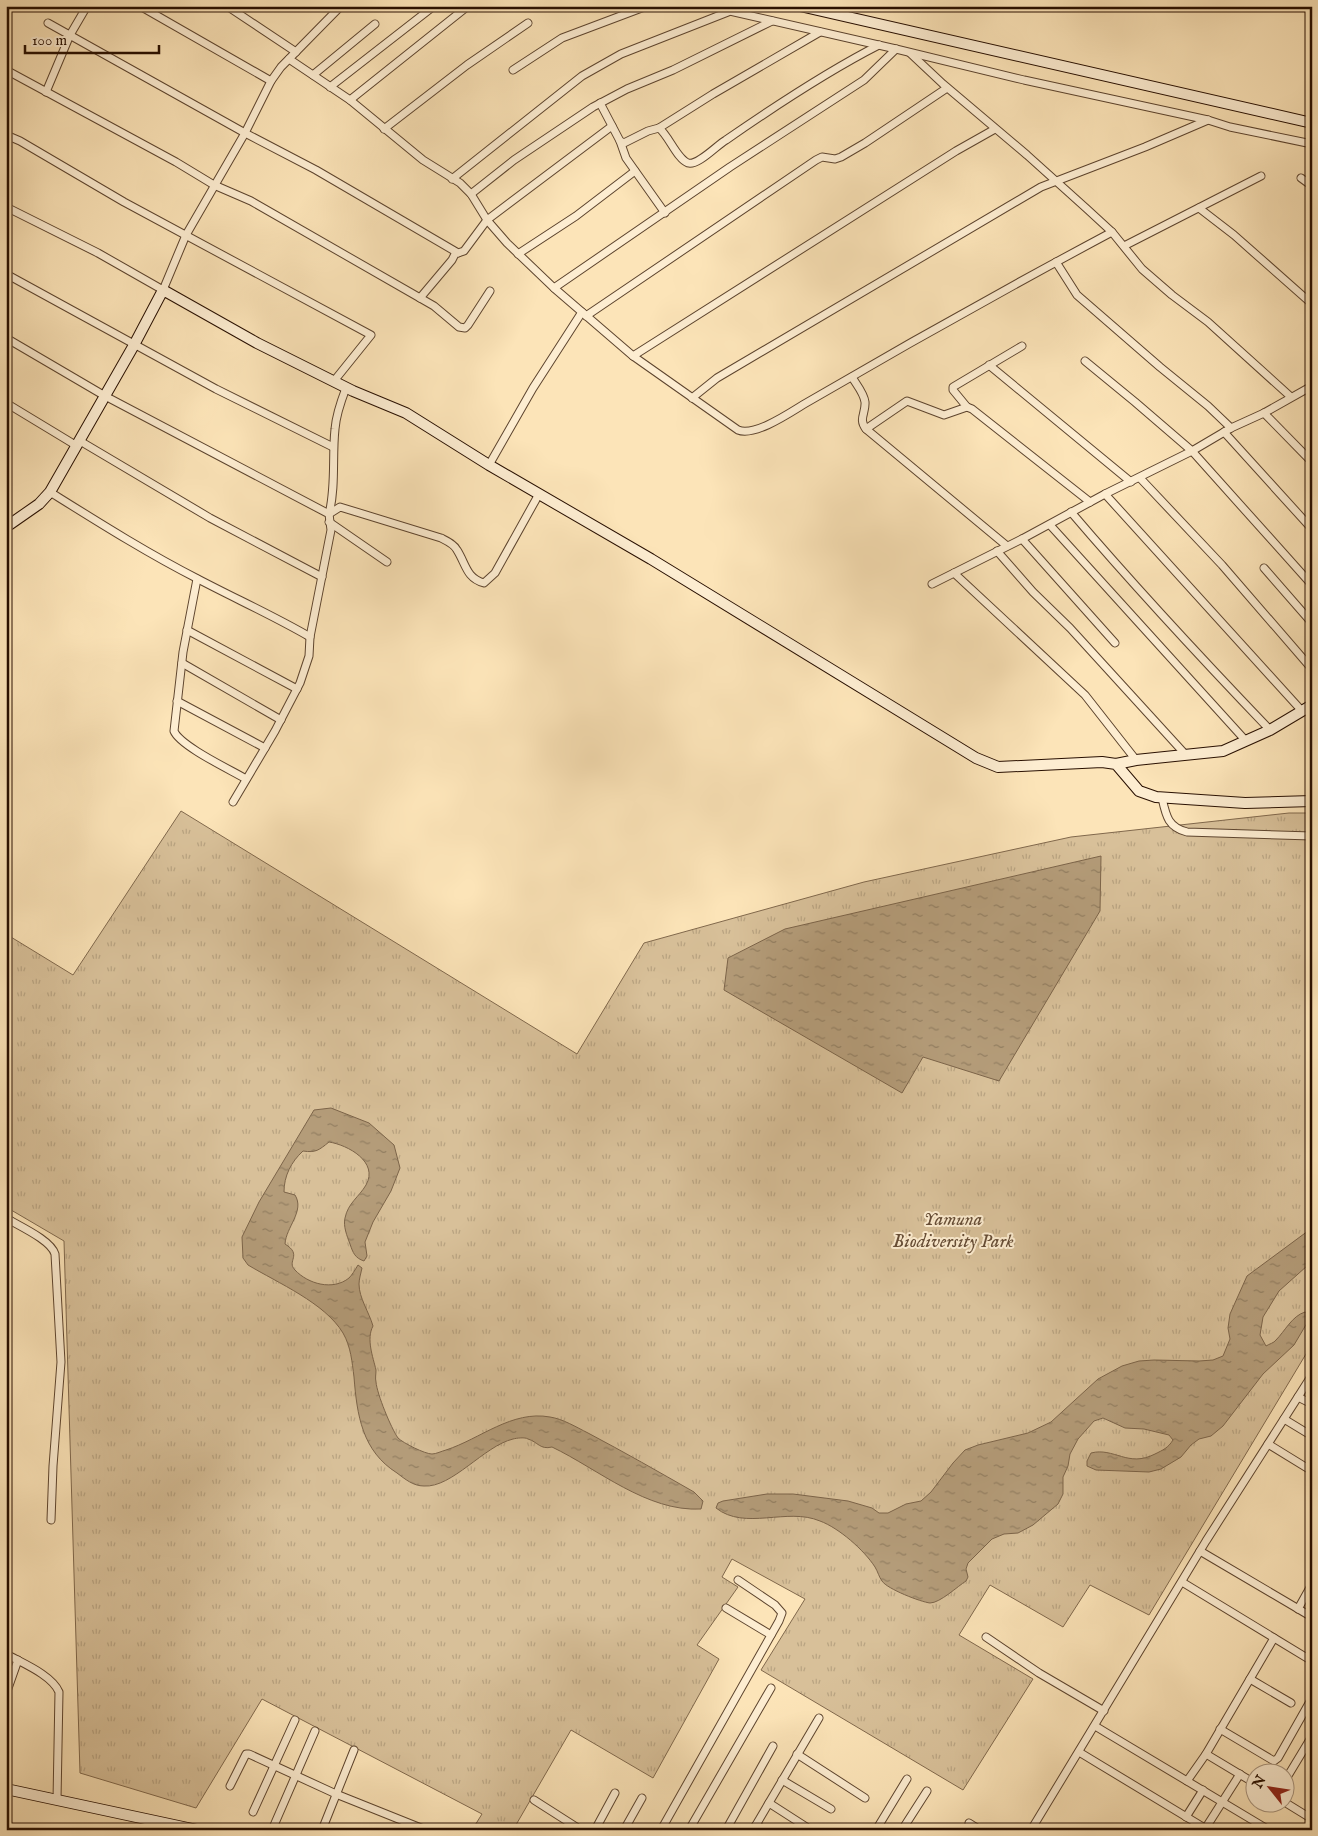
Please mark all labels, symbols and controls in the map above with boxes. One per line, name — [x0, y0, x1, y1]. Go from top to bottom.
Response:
scale bar — [25, 22, 159, 54]
text: 100 m — [32, 31, 68, 50]
park label: Yamuna Biodiversity Park — [892, 1208, 1014, 1254]
north arrow — [1246, 1764, 1296, 1814]
text: N — [1248, 1772, 1270, 1793]

